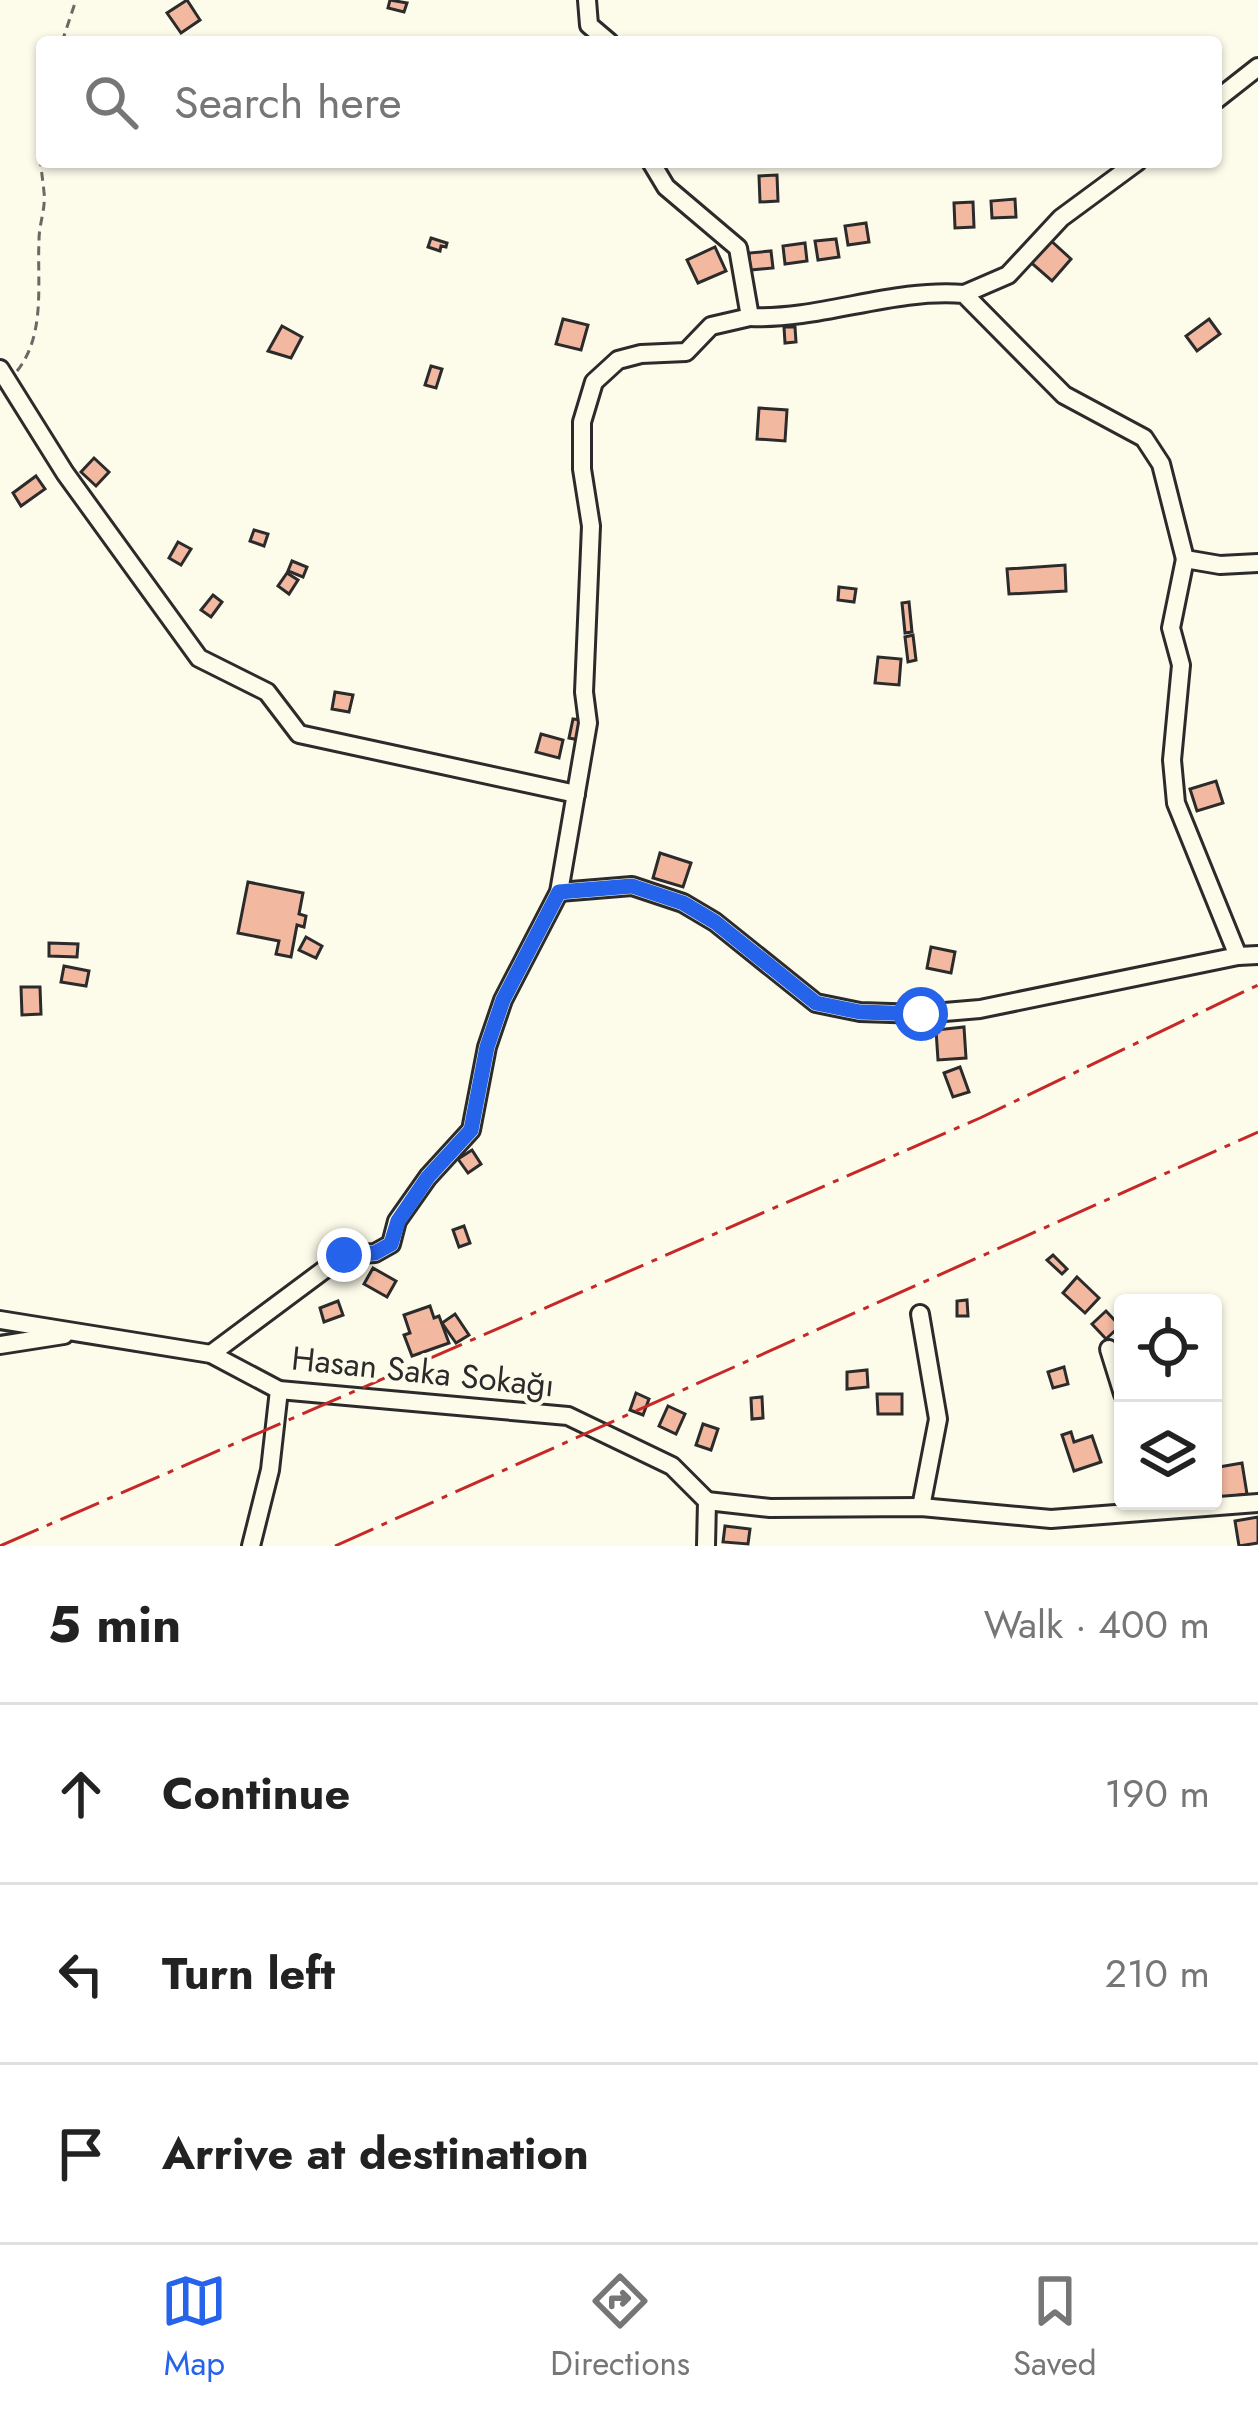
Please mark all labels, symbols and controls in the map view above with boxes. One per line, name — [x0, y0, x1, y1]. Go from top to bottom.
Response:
search box — [36, 36, 1222, 168]
icon: search — [78, 69, 144, 135]
text: Search here — [174, 70, 402, 135]
route start — [894, 987, 948, 1041]
route end — [317, 1228, 371, 1282]
map controls — [1114, 1294, 1222, 1510]
button: locate — [1114, 1294, 1222, 1402]
street label: Hasan Saka Sokağı — [289, 1334, 557, 1409]
button: layers — [1114, 1402, 1222, 1510]
text: 5 min — [48, 1587, 181, 1661]
text: Walk · 400 m — [984, 1596, 1210, 1653]
icon: ahead — [48, 1761, 114, 1827]
text: Continue — [162, 1761, 350, 1826]
text: 190 m — [1104, 1765, 1210, 1822]
icon: left — [48, 1941, 114, 2007]
text: Turn left — [162, 1941, 335, 2006]
text: 210 m — [1105, 1945, 1210, 2002]
icon: arrive — [48, 2121, 114, 2187]
text: Arrive at destination — [162, 2121, 589, 2186]
tab: Map — [161, 2268, 227, 2387]
tab: Directions — [550, 2268, 690, 2387]
tab: Saved — [1013, 2268, 1097, 2387]

